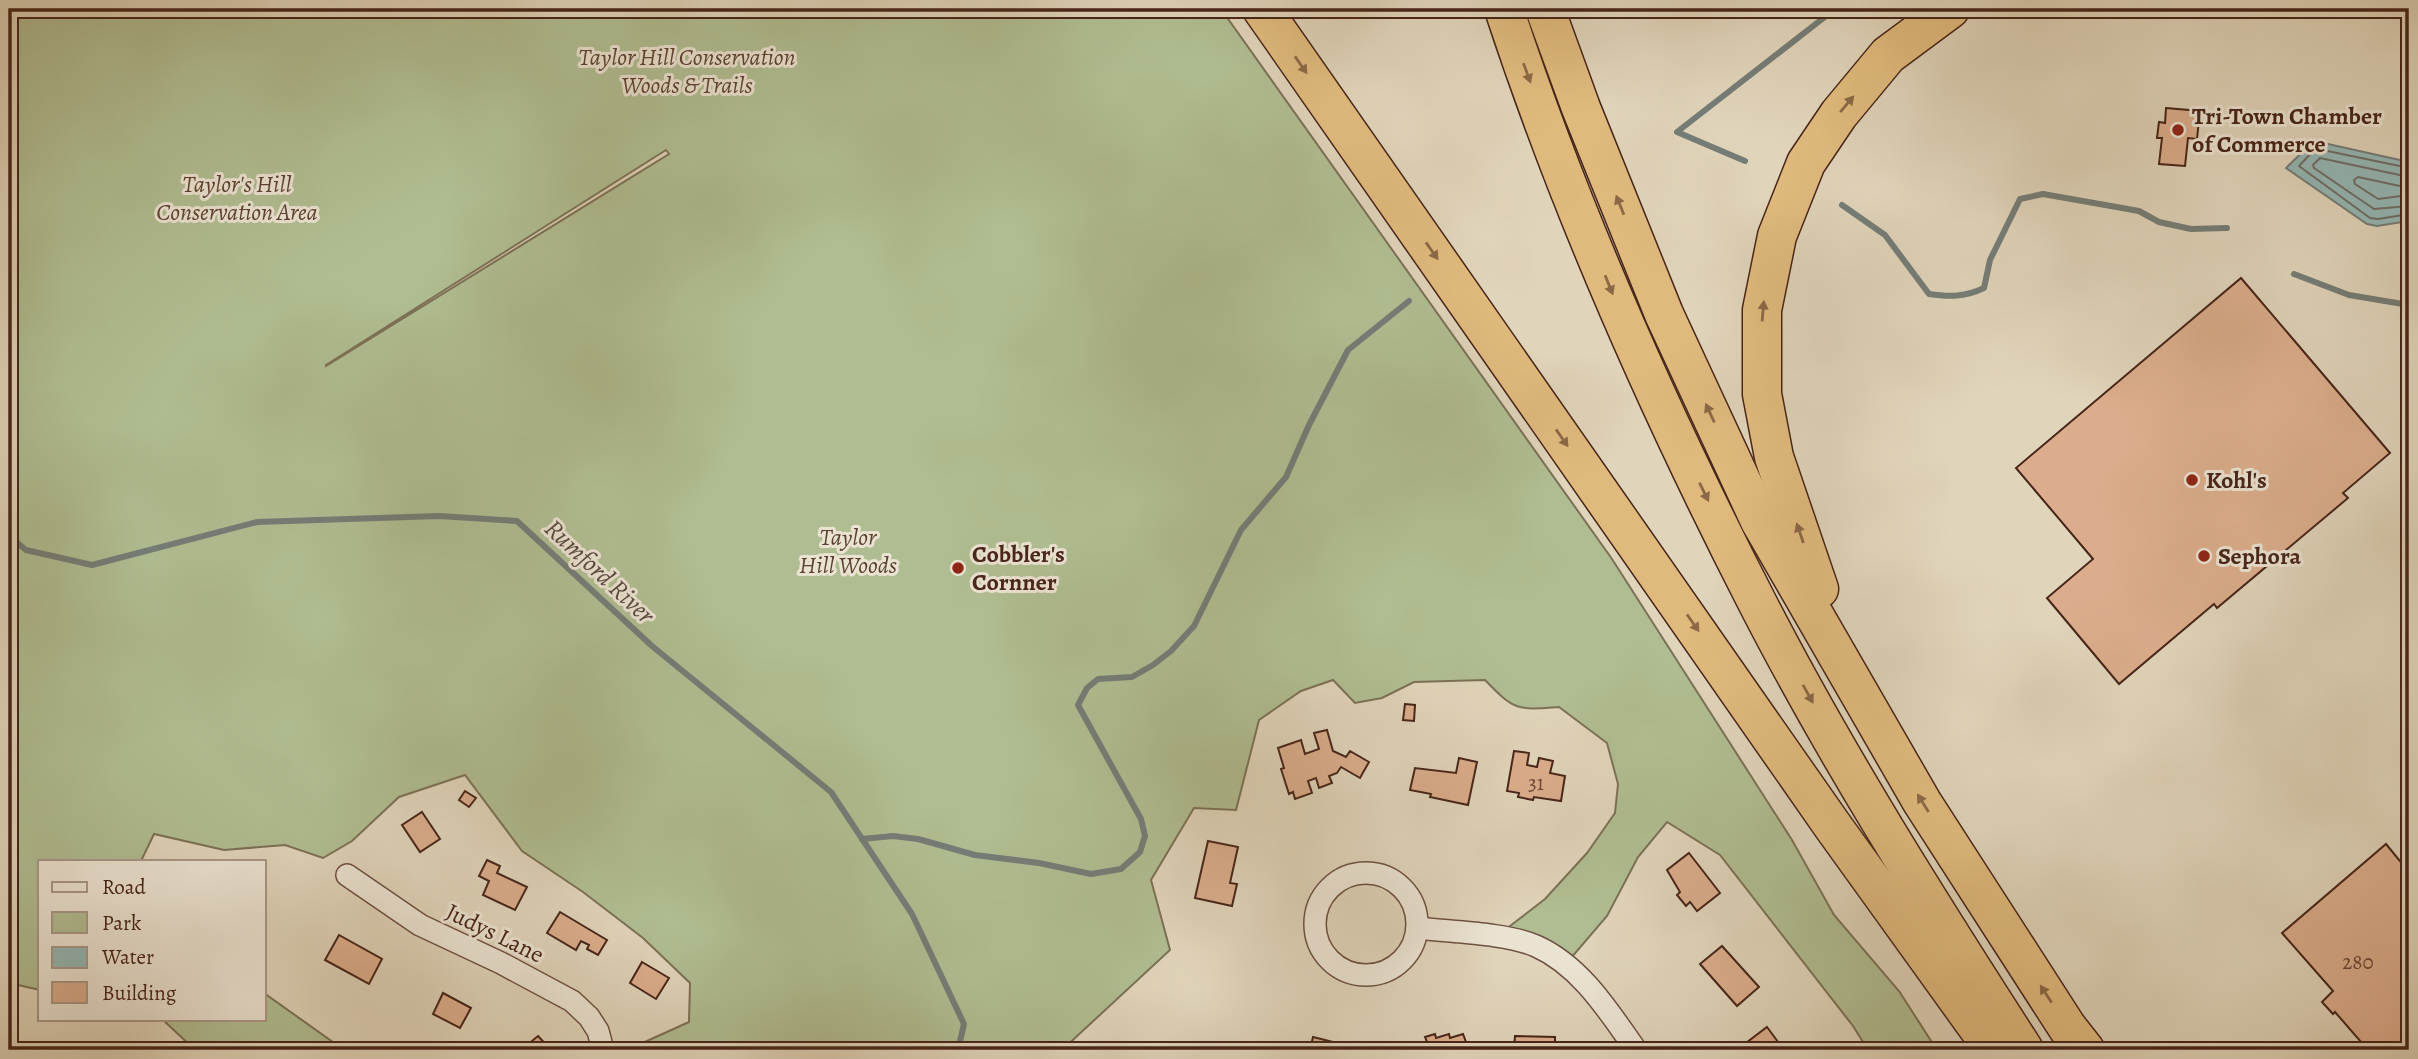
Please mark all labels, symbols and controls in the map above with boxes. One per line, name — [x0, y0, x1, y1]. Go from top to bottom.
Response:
park label: Taylor Hill Conservation Woods & Trails — [579, 41, 796, 101]
one-way arrow — [1294, 56, 1308, 74]
one-way arrow — [1521, 63, 1532, 84]
one-way arrow — [1839, 95, 1854, 112]
place label: Tri-Town Chamber of Commerce — [2192, 100, 2382, 160]
marker: Tri-Town Chamber of Commerce — [2170, 122, 2186, 138]
park label: Taylor's Hill Conservation Area — [156, 168, 318, 228]
one-way arrow — [1614, 194, 1625, 215]
one-way arrow — [1425, 242, 1439, 260]
one-way arrow — [1603, 275, 1614, 296]
one-way arrow — [1758, 300, 1769, 322]
one-way arrow — [1704, 403, 1716, 423]
one-way arrow — [1555, 429, 1569, 447]
place label: Kohl's — [2206, 464, 2267, 496]
marker: Kohl's — [2184, 472, 2200, 488]
one-way arrow — [1698, 482, 1709, 502]
water label: Rumford River — [537, 511, 663, 632]
park label: Taylor Hill Woods — [799, 521, 897, 581]
one-way arrow — [1794, 523, 1805, 544]
place label: Cobbler's Cornner — [972, 538, 1065, 598]
place label: Sephora — [2218, 540, 2302, 572]
marker: Sephora — [2196, 548, 2212, 564]
marker: Cobbler's Cornner — [950, 560, 966, 576]
one-way arrow — [1686, 614, 1700, 632]
one-way arrow — [1802, 684, 1814, 704]
house number: 31 — [1528, 769, 1544, 797]
one-way arrow — [1916, 794, 1929, 813]
legend — [38, 860, 266, 1020]
text: Road — [102, 873, 146, 901]
street label: Judys Lane — [441, 896, 549, 970]
text: Park — [102, 909, 142, 937]
text: Water — [101, 943, 154, 971]
house number: 280 — [2342, 948, 2374, 976]
text: Building — [102, 979, 177, 1007]
one-way arrow — [2040, 984, 2053, 1004]

